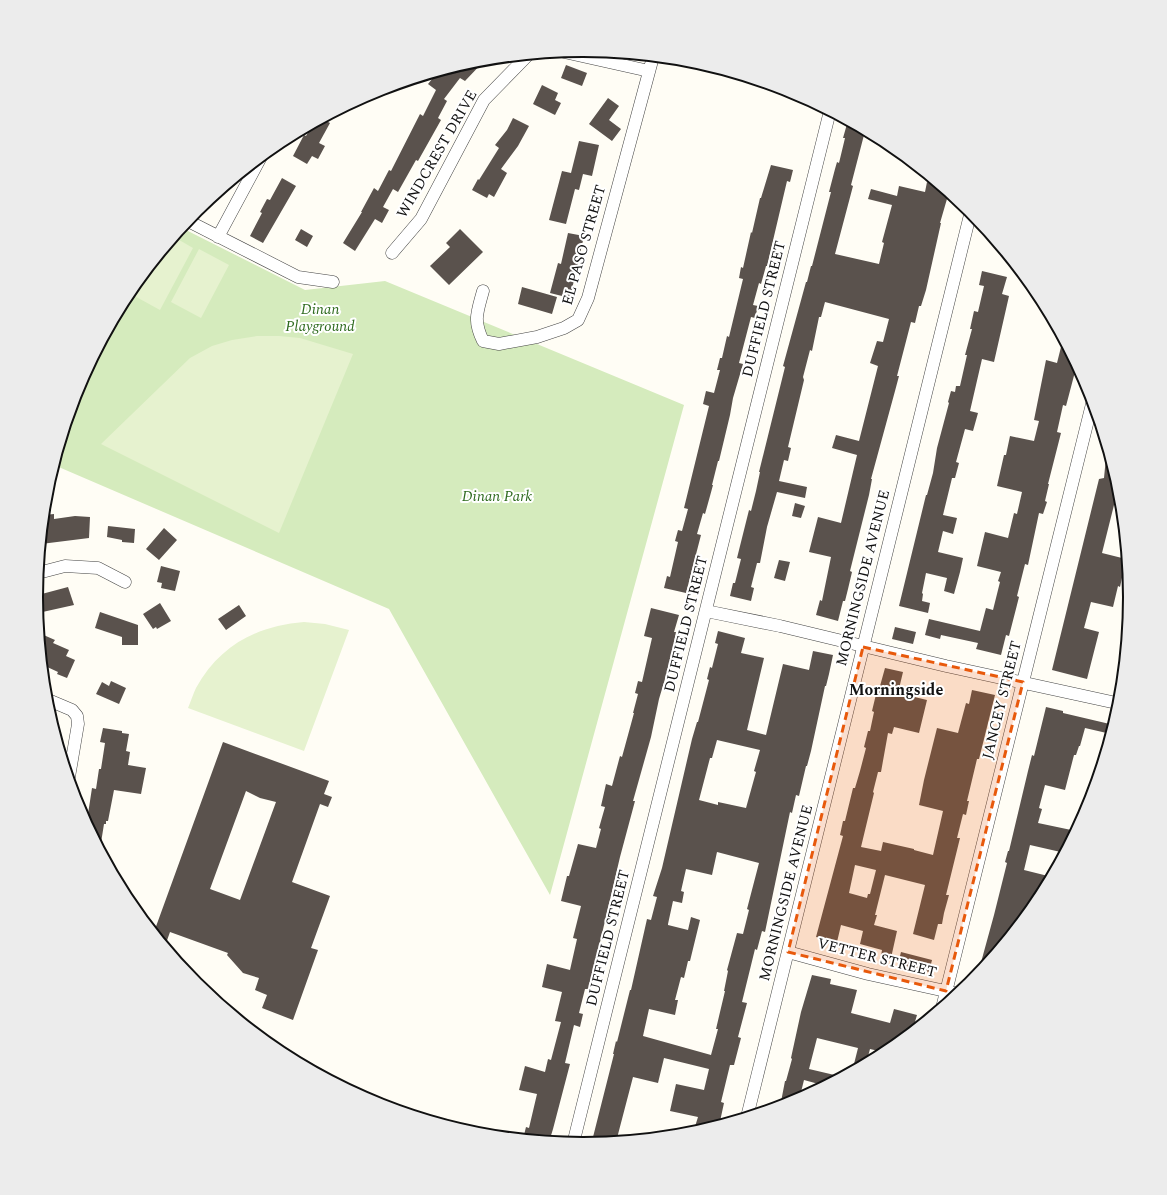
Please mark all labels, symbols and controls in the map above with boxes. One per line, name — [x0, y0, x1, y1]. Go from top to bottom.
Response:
street label: WINDCREST DRIVE — [391, 86, 483, 222]
street label: EL PASO STREET — [556, 182, 612, 308]
street label: DUFFIELD STREET — [736, 238, 792, 380]
park label: Dinan Playground — [285, 298, 355, 338]
park label: Dinan Park — [462, 485, 532, 508]
street label: MORNINGSIDE AVENUE — [830, 487, 896, 669]
street label: DUFFIELD STREET — [658, 553, 714, 695]
street label: JANCEY STREET — [976, 638, 1028, 762]
district label: Morningside — [849, 678, 943, 702]
street label: MORNINGSIDE AVENUE — [753, 802, 819, 984]
street label: DUFFIELD STREET — [580, 867, 636, 1009]
street label: VETTER STREET — [815, 932, 939, 984]

